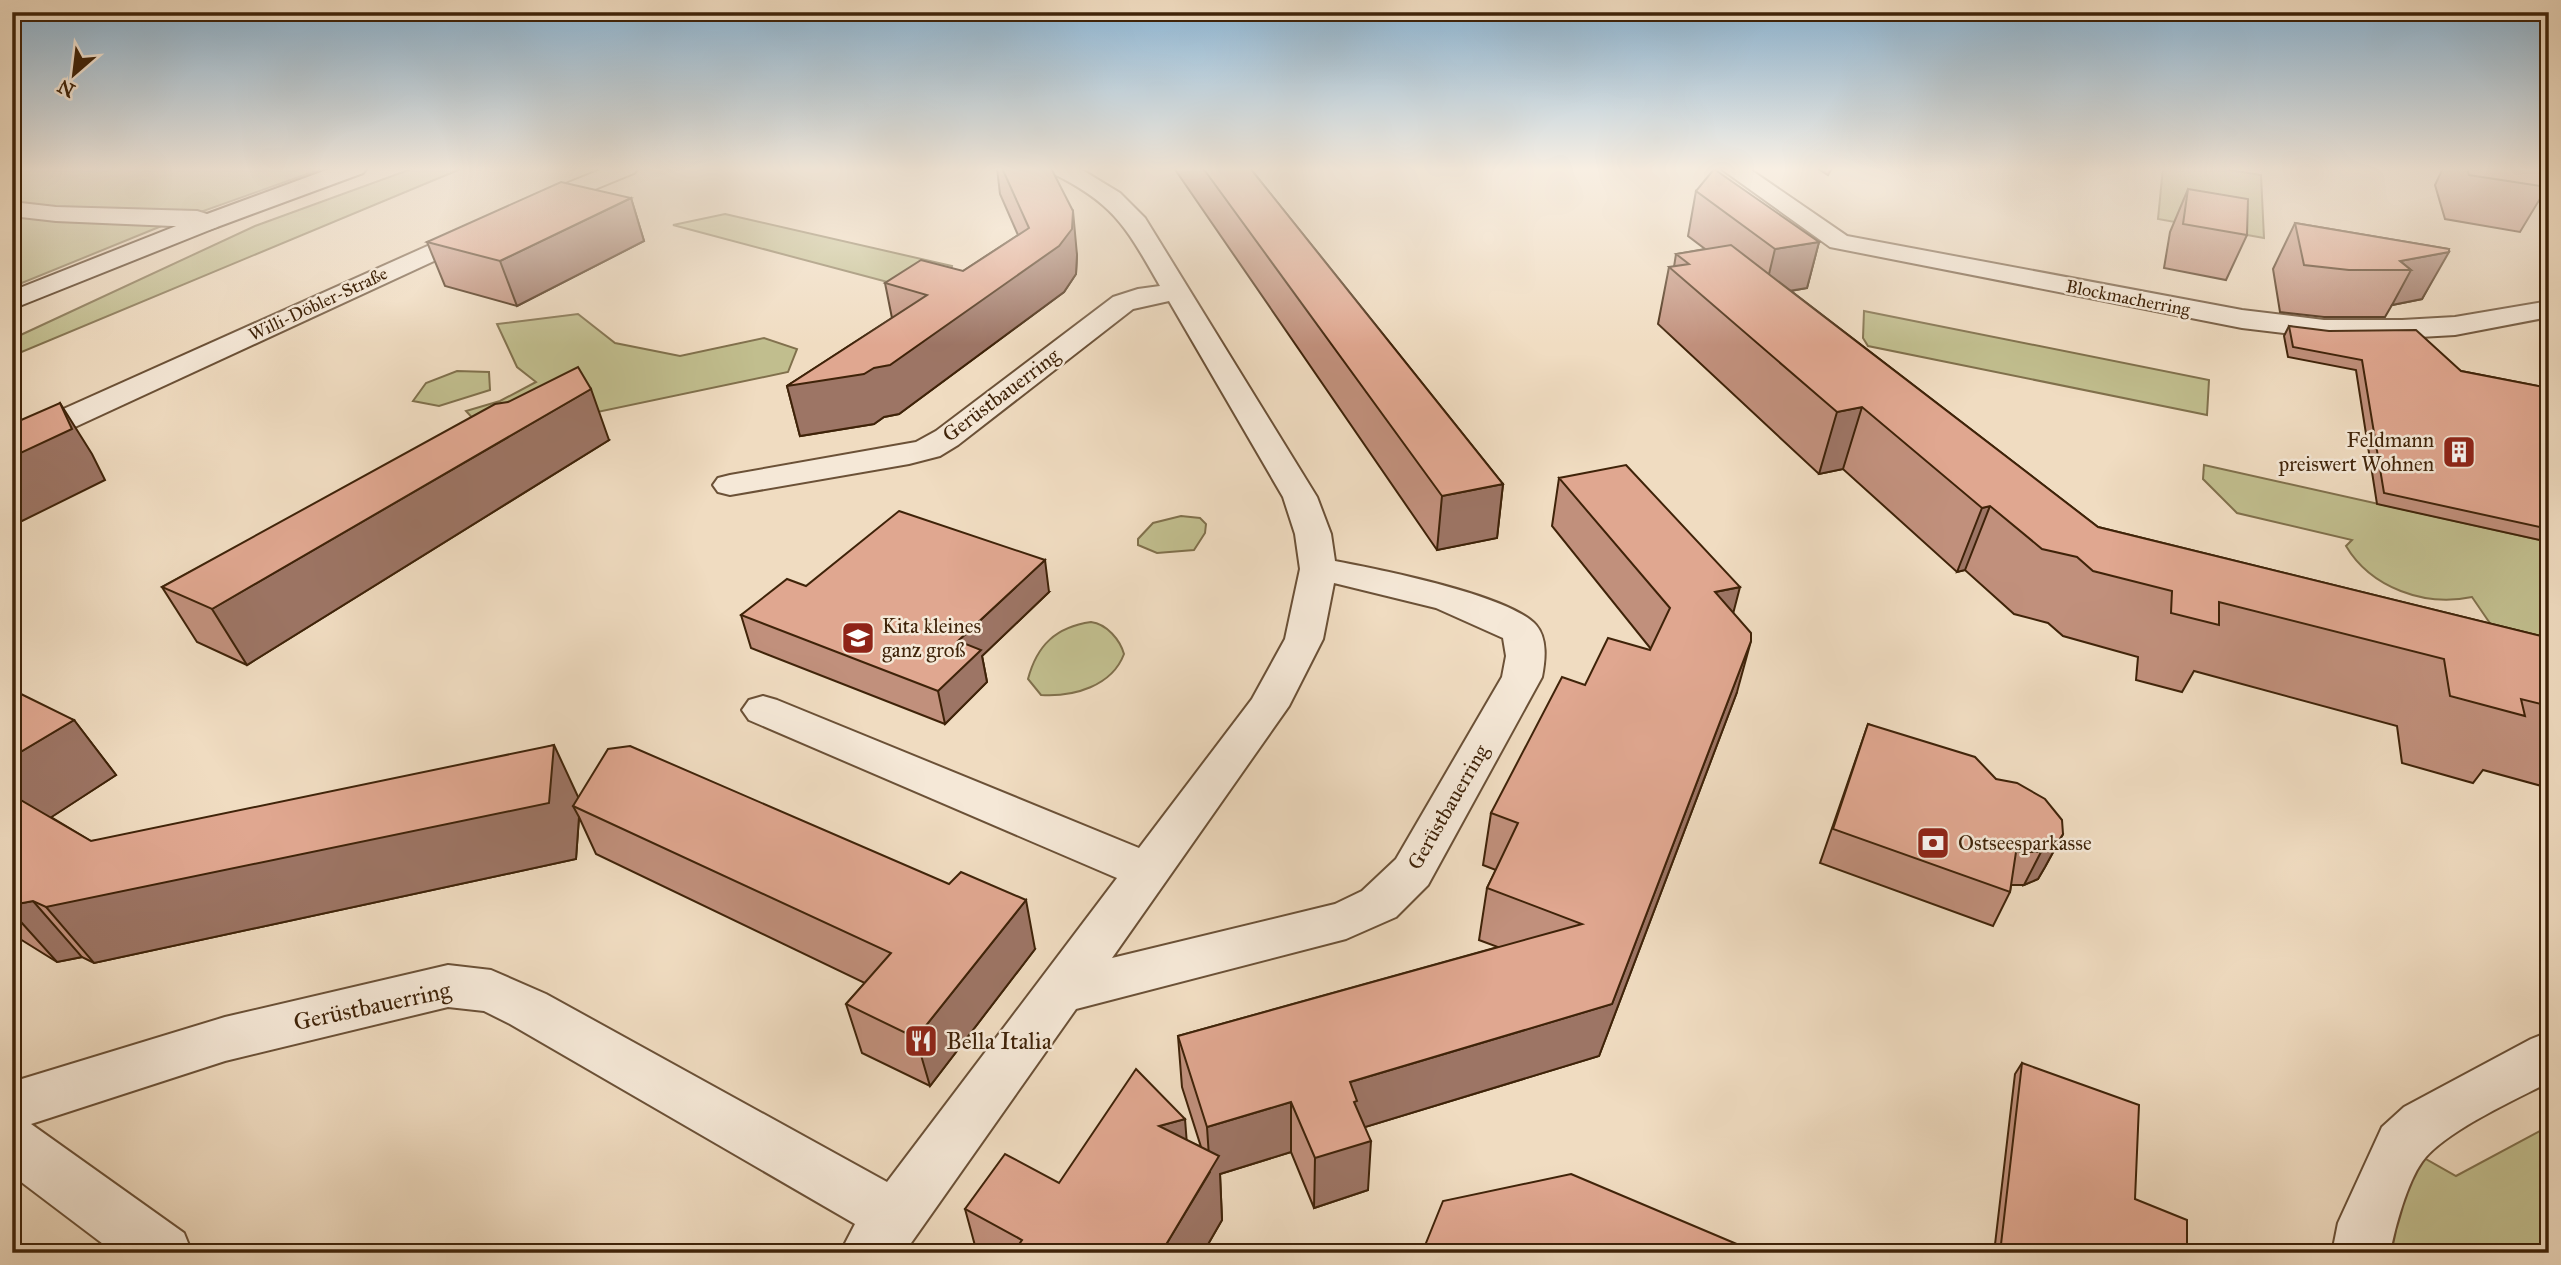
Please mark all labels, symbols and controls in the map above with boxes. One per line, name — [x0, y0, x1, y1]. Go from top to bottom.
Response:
north arrow — [38, 38, 108, 108]
text: N — [54, 75, 79, 103]
street label: Willi-Döbler-Straße — [245, 262, 391, 346]
street label: Blockmacherring — [2064, 275, 2193, 322]
street label: Gerüstbauerring — [937, 342, 1065, 448]
place label: Feldmann preiswert Wohnen — [2278, 427, 2434, 477]
building icon: Feldmann preiswert Wohnen — [2440, 433, 2478, 471]
place label: Kita kleines ganz groß — [882, 613, 981, 663]
school or university icon: Kita kleines ganz groß — [839, 619, 877, 657]
street label: Gerüstbauerring — [1402, 740, 1494, 874]
bank icon: Ostseesparkasse — [1914, 824, 1952, 862]
place label: Ostseesparkasse — [1958, 830, 2092, 856]
street label: Gerüstbauerring — [291, 975, 454, 1037]
restaurant icon: Bella Italia — [902, 1022, 940, 1060]
place label: Bella Italia — [946, 1026, 1053, 1056]

